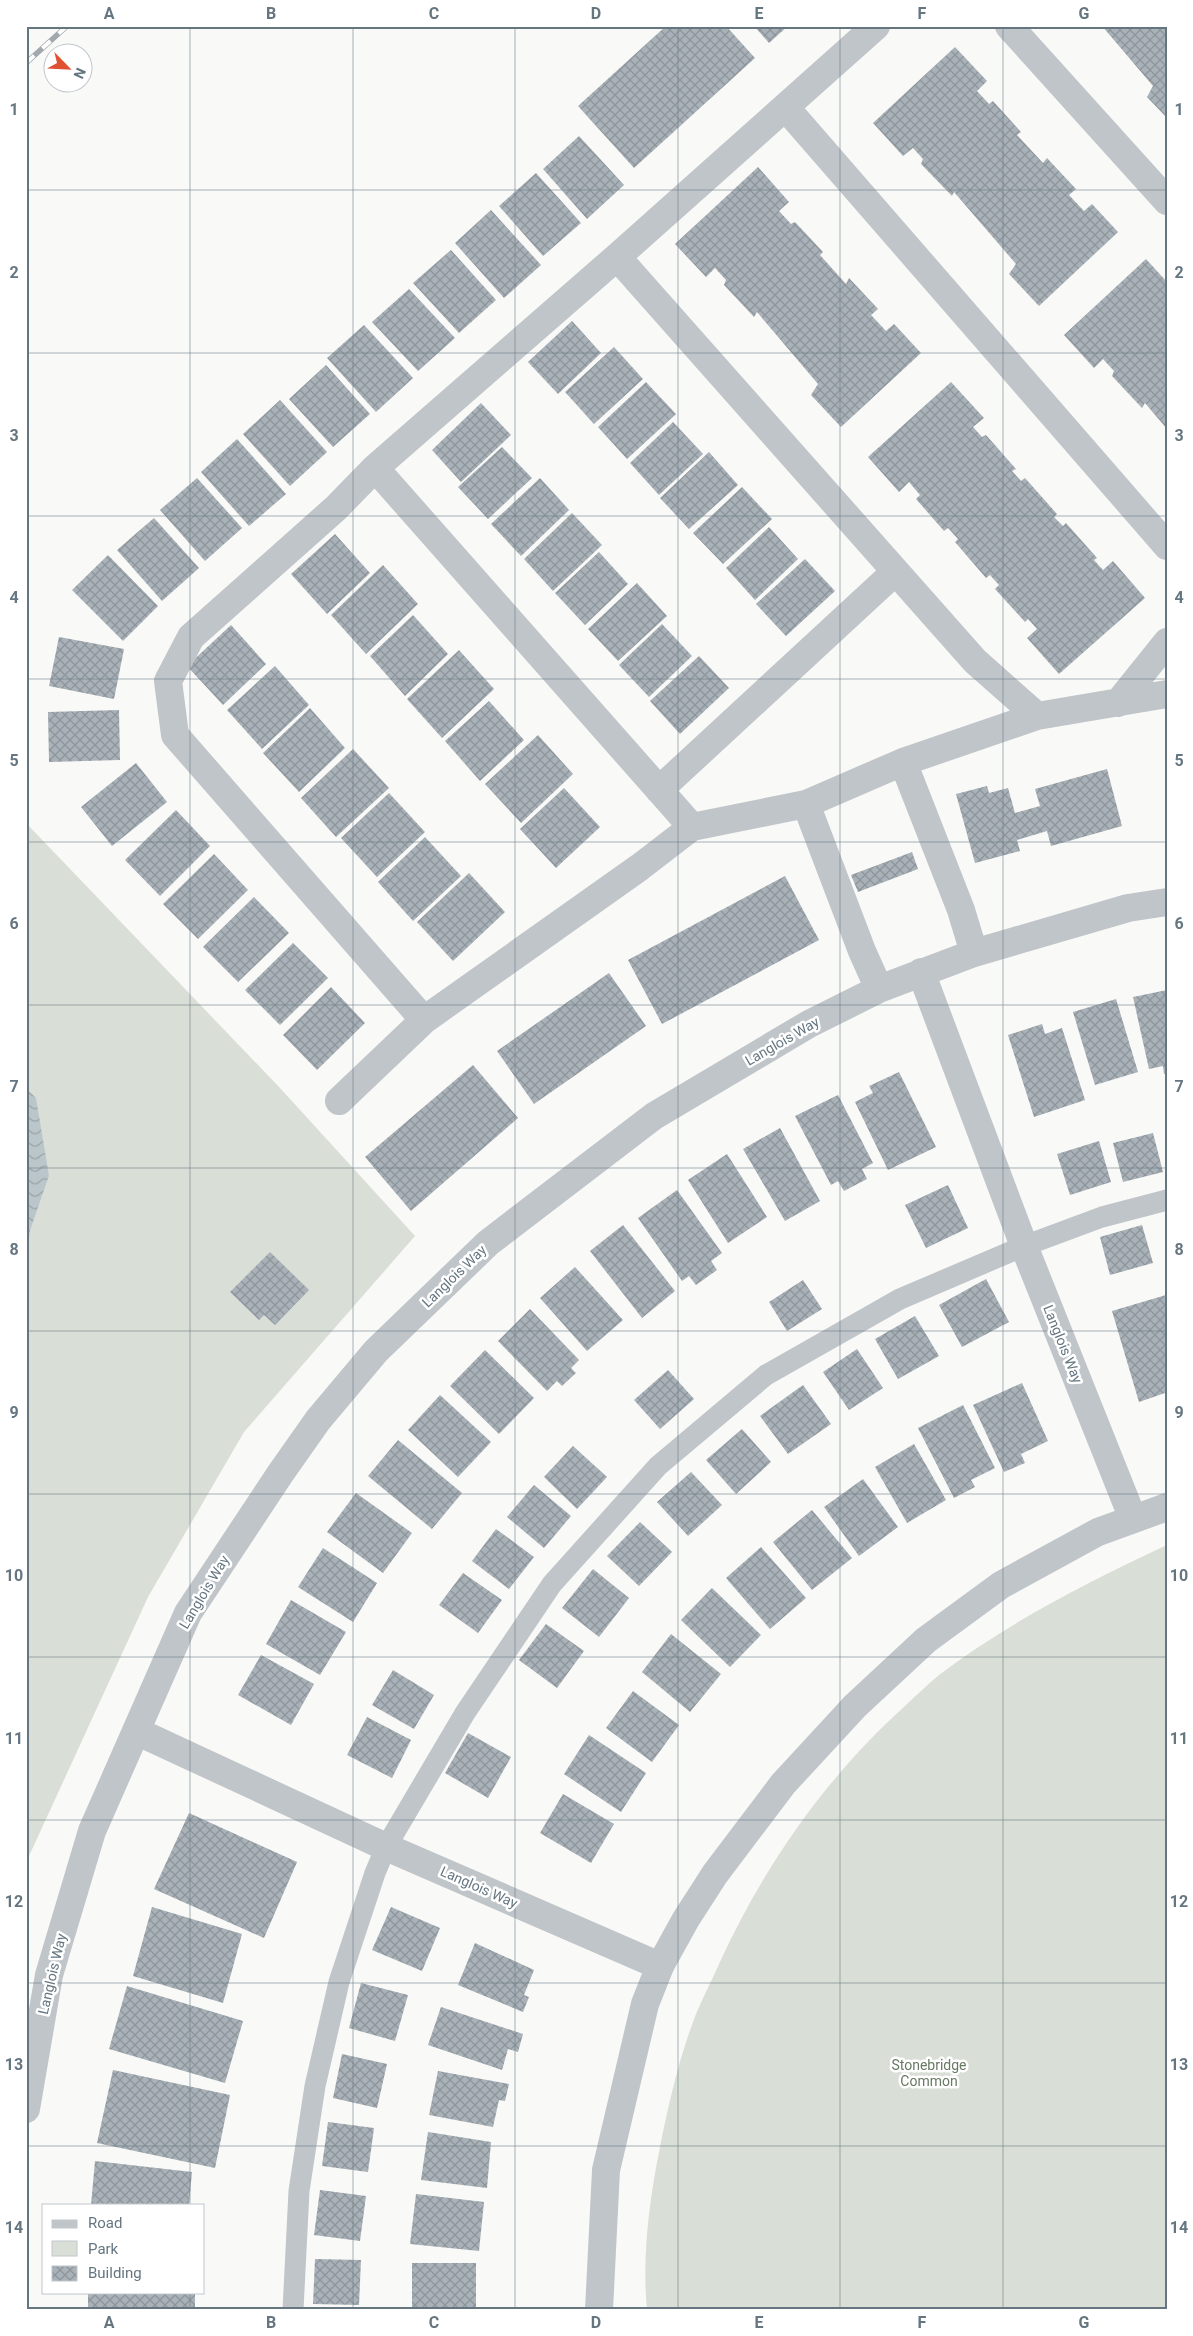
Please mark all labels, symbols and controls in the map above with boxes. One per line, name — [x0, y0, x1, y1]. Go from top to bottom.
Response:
text: A — [104, 4, 115, 23]
text: B — [266, 4, 276, 23]
text: C — [429, 4, 439, 23]
text: D — [591, 4, 601, 23]
text: E — [755, 4, 764, 23]
text: F — [918, 4, 927, 23]
text: G — [1079, 4, 1090, 23]
north arrow — [42, 42, 92, 92]
text: N — [71, 66, 89, 81]
text: 1 — [9, 100, 19, 119]
text: 1 — [1174, 100, 1184, 119]
text: 2 — [9, 263, 19, 282]
text: 2 — [1174, 263, 1184, 282]
text: 3 — [9, 426, 19, 445]
text: 3 — [1174, 426, 1184, 445]
text: 4 — [9, 588, 19, 607]
text: 4 — [1174, 588, 1184, 607]
text: 5 — [9, 751, 19, 770]
text: 5 — [1174, 751, 1184, 770]
text: 6 — [9, 914, 19, 933]
text: 6 — [1174, 914, 1184, 933]
street label: Langlois Way — [742, 1013, 822, 1069]
text: 7 — [9, 1077, 19, 1096]
text: 7 — [1174, 1077, 1184, 1096]
text: 8 — [9, 1240, 19, 1259]
text: 8 — [1174, 1240, 1184, 1259]
street label: Langlois Way — [419, 1241, 490, 1310]
street label: Langlois Way — [1040, 1303, 1086, 1386]
text: 9 — [9, 1403, 19, 1422]
text: 9 — [1174, 1403, 1184, 1422]
street label: Langlois Way — [176, 1552, 232, 1632]
text: 10 — [5, 1566, 23, 1585]
text: 10 — [1170, 1566, 1188, 1585]
text: 11 — [5, 1729, 23, 1748]
text: 11 — [1170, 1729, 1188, 1748]
street label: Langlois Way — [438, 1863, 520, 1911]
text: 12 — [5, 1892, 23, 1911]
text: 12 — [1170, 1892, 1188, 1911]
street label: Langlois Way — [35, 1932, 69, 2016]
text: 13 — [5, 2055, 23, 2074]
text: 13 — [1170, 2055, 1188, 2074]
park label: Stonebridge Common — [891, 2057, 967, 2089]
legend — [42, 2204, 205, 2294]
text: Road — [88, 2214, 122, 2232]
text: 14 — [5, 2218, 23, 2237]
text: 14 — [1170, 2218, 1188, 2237]
text: Park — [88, 2240, 119, 2258]
text: Building — [88, 2264, 142, 2282]
text: A — [104, 2313, 115, 2332]
text: B — [266, 2313, 276, 2332]
text: C — [429, 2313, 439, 2332]
text: D — [591, 2313, 601, 2332]
text: E — [755, 2313, 764, 2332]
text: F — [918, 2313, 927, 2332]
text: G — [1079, 2313, 1090, 2332]

